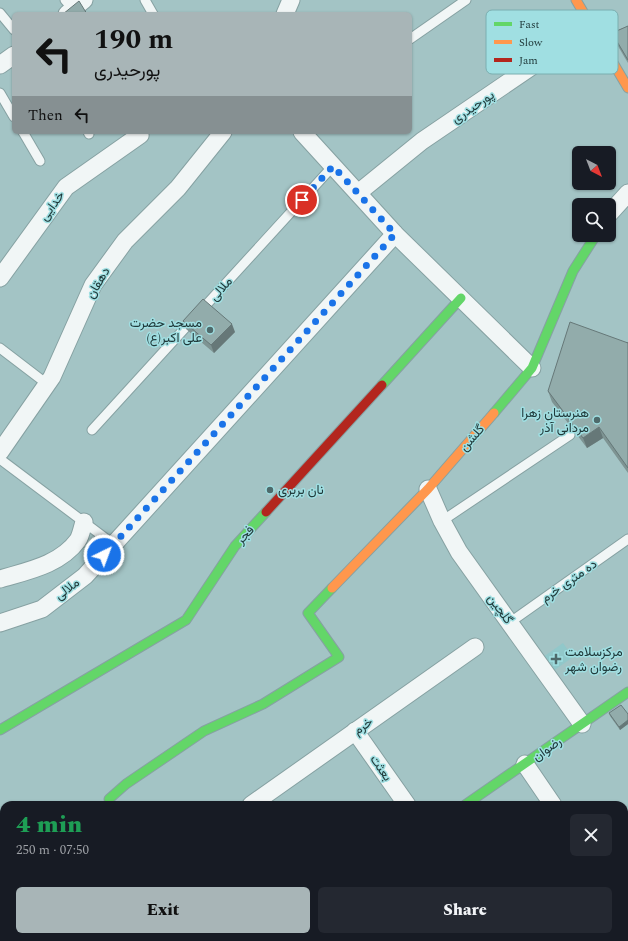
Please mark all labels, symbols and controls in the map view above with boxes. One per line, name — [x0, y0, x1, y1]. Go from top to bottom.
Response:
legend — [486, 10, 618, 74]
text: Fast — [519, 16, 540, 33]
text: 190 m — [94, 18, 173, 61]
icon: left — [28, 28, 80, 80]
text: Slow — [519, 34, 543, 51]
text: Jam — [519, 52, 538, 69]
text: پورحیدری — [94, 57, 160, 84]
street label: پورحیدری — [448, 85, 499, 129]
text: Then — [28, 104, 63, 127]
icon: left — [71, 104, 93, 126]
north arrow — [572, 146, 616, 190]
map controls — [572, 146, 616, 242]
pin — [285, 183, 319, 217]
street label: خدایی — [34, 187, 70, 225]
icon: arrive — [291, 189, 313, 211]
button: search — [572, 198, 616, 242]
street label: دهقان — [81, 263, 115, 303]
street label: ملالی — [205, 272, 237, 306]
place label: مسجد حضرت علی اکبر(ع) — [130, 313, 202, 348]
marker: مسجد حضرت علی اکبر(ع) — [205, 325, 215, 335]
place label: هنرستان زهرا مردانی آذر — [521, 403, 589, 438]
marker: هنرستان زهرا مردانی آذر — [592, 415, 602, 425]
street label: گلشن — [455, 420, 490, 456]
place label: نان بربری — [278, 480, 324, 500]
marker: نان بربری — [265, 485, 275, 495]
street label: فجر — [230, 521, 259, 550]
position arrow — [83, 534, 125, 576]
street label: ده متری خرم — [537, 554, 601, 608]
street label: ملالی — [50, 573, 84, 605]
street label: گلچین — [482, 590, 518, 629]
place label: مرکزسلامت رضوان شهر — [564, 642, 623, 677]
marker: مرکزسلامت رضوان شهر — [550, 653, 562, 665]
street label: خرم — [349, 712, 377, 740]
street label: رضوان — [528, 732, 566, 766]
street label: بعثت — [365, 751, 397, 785]
text: 4 min — [16, 807, 82, 843]
button: close — [570, 814, 612, 856]
text: 250 m · 07:50 — [16, 840, 89, 860]
button: Exit — [16, 887, 310, 933]
button: Share — [318, 887, 612, 933]

